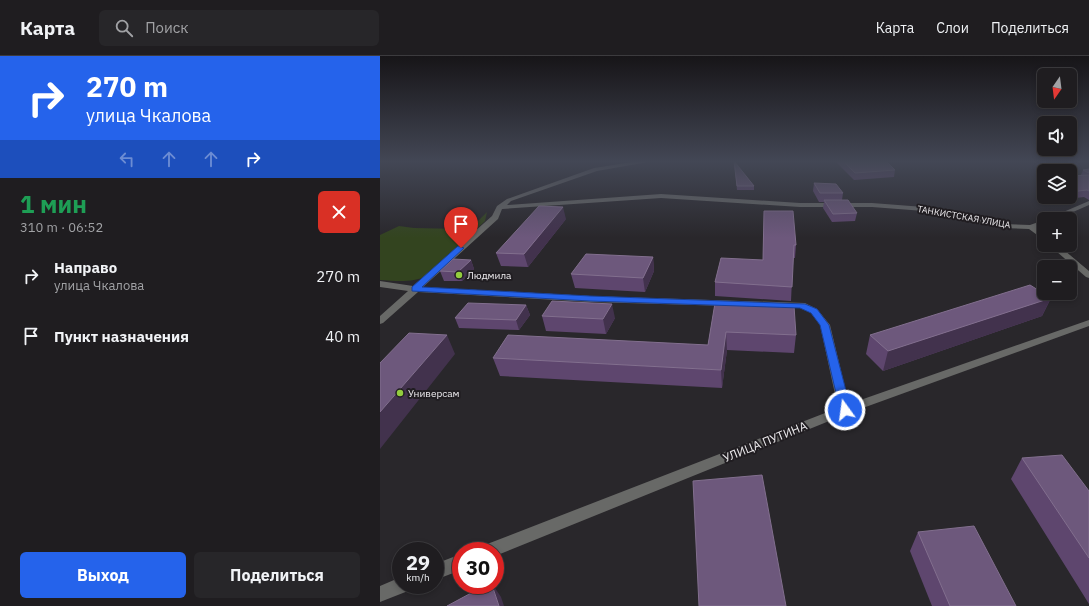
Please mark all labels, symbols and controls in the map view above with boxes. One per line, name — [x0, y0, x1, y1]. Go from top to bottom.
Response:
search box — [99, 10, 379, 46]
text: Карта — [20, 16, 75, 40]
icon: search — [113, 17, 135, 39]
text: Поиск — [145, 18, 189, 37]
text: Карта — [876, 19, 914, 37]
text: Слои — [936, 19, 969, 37]
text: Поделиться — [991, 19, 1069, 37]
text: 270 m — [86, 68, 168, 105]
north arrow — [1037, 68, 1077, 108]
map controls — [1037, 68, 1077, 300]
icon: right — [20, 72, 72, 124]
text: улица Чкалова — [86, 104, 211, 127]
button: sound — [1037, 116, 1077, 156]
icon: left — [116, 148, 138, 170]
icon: ahead — [158, 148, 180, 170]
icon: ahead — [200, 148, 222, 170]
icon: right — [242, 148, 264, 170]
button: layers — [1037, 164, 1077, 204]
text: 1 мин — [20, 188, 87, 220]
button: close — [318, 191, 360, 233]
street label: ТАНКИСТСКАЯ УЛИЦА — [917, 203, 1012, 230]
pin — [444, 207, 478, 248]
button: + — [1037, 212, 1077, 252]
icon: arrive — [450, 213, 472, 235]
text: 310 m · 06:52 — [20, 219, 103, 236]
text: Направо — [54, 258, 117, 277]
button: − — [1037, 260, 1077, 300]
icon: right — [20, 265, 42, 287]
text: 270 m — [316, 267, 360, 286]
place label: Людмила — [467, 269, 512, 282]
marker: Людмила — [454, 270, 464, 280]
text: улица Чкалова — [54, 277, 144, 294]
icon: arrive — [20, 325, 42, 347]
text: Пункт назначения — [54, 327, 189, 346]
text: 40 m — [325, 327, 360, 346]
place label: Универсам — [408, 387, 460, 400]
marker: Универсам — [395, 388, 405, 398]
position arrow — [824, 389, 866, 431]
street label: УЛИЦА ПУТИНА — [720, 418, 809, 465]
speed limit sign: 30 — [452, 542, 504, 594]
text: 29 — [406, 549, 430, 576]
button: Выход — [20, 552, 186, 598]
button: Поделиться — [194, 552, 360, 598]
text: km/h — [406, 571, 430, 584]

